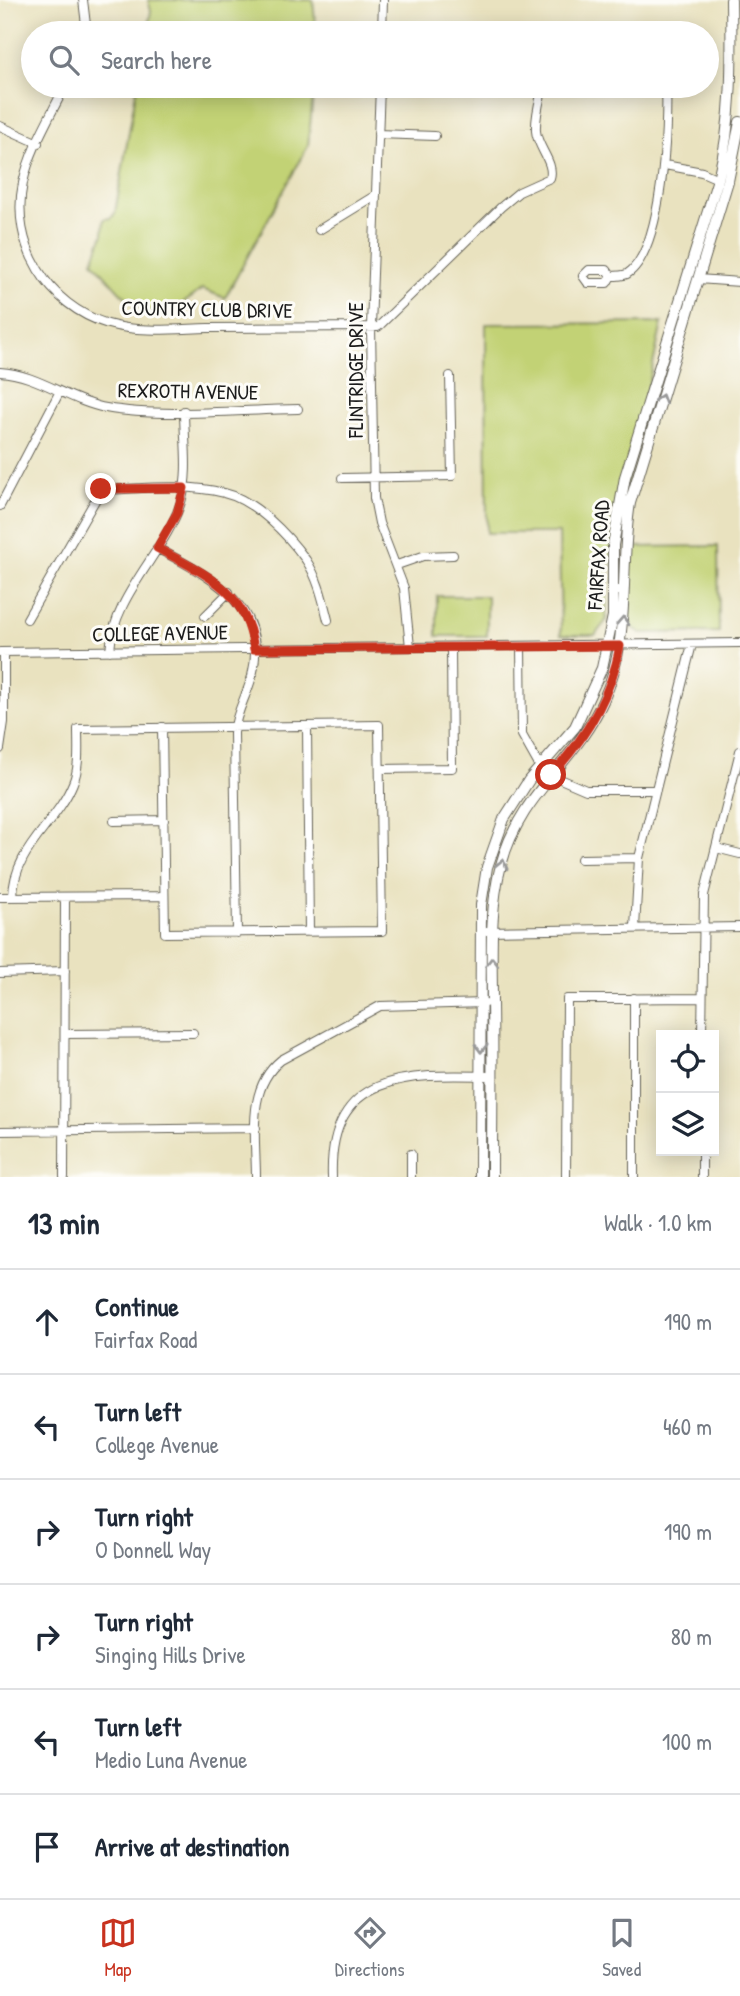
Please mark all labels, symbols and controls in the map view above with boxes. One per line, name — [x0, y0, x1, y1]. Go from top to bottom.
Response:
search box — [21, 21, 719, 98]
icon: search — [45, 41, 83, 79]
text: Search here — [101, 42, 212, 77]
street label: COUNTRY CLUB DRIVE — [121, 293, 293, 325]
street label: FLINTRIDGE DRIVE — [341, 302, 370, 439]
street label: REXROTH AVENUE — [118, 375, 258, 407]
one-way arrow — [653, 393, 667, 405]
route end — [85, 473, 116, 504]
street label: FAIRFAX ROAD — [580, 499, 616, 612]
one-way arrow — [615, 615, 630, 626]
street label: COLLEGE AVENUE — [92, 617, 228, 649]
route start — [535, 759, 566, 790]
one-way arrow — [494, 858, 508, 870]
one-way arrow — [484, 956, 500, 967]
map controls — [656, 1030, 719, 1156]
button: locate — [656, 1030, 719, 1093]
one-way arrow — [473, 1043, 489, 1053]
button: layers — [656, 1093, 719, 1156]
text: 13 min — [28, 1203, 100, 1243]
text: Walk · 1.0 km — [604, 1207, 712, 1238]
text: Continue — [95, 1289, 179, 1324]
icon: ahead — [28, 1303, 66, 1341]
text: 190 m — [664, 1306, 712, 1337]
text: Fairfax Road — [95, 1324, 197, 1355]
text: Turn left — [95, 1394, 181, 1429]
icon: left — [28, 1408, 66, 1446]
text: 460 m — [663, 1411, 712, 1442]
text: College Avenue — [95, 1429, 219, 1460]
text: Turn right — [95, 1499, 193, 1534]
icon: right — [28, 1513, 66, 1551]
text: 190 m — [664, 1516, 712, 1547]
text: O Donnell Way — [95, 1534, 211, 1565]
text: Turn right — [95, 1604, 193, 1639]
icon: right — [28, 1618, 66, 1656]
text: 80 m — [671, 1621, 712, 1652]
text: Singing Hills Drive — [95, 1639, 246, 1670]
text: Turn left — [95, 1709, 181, 1744]
icon: left — [28, 1723, 66, 1761]
text: 100 m — [662, 1726, 712, 1757]
text: Medio Luna Avenue — [95, 1744, 247, 1775]
icon: arrive — [28, 1828, 66, 1866]
text: Arrive at destination — [95, 1829, 290, 1864]
tab: Map — [99, 1914, 137, 1982]
tab: Directions — [335, 1914, 405, 1982]
tab: Saved — [602, 1914, 641, 1982]

